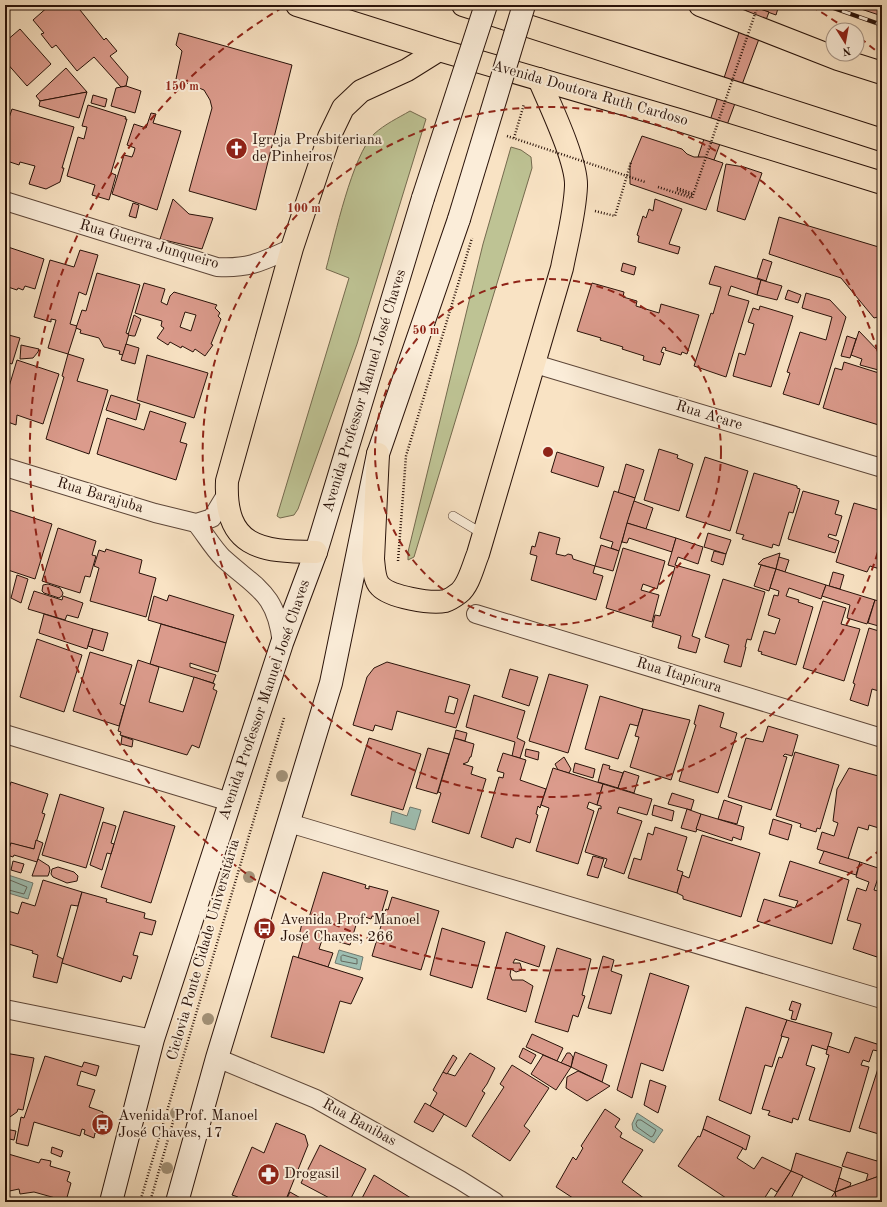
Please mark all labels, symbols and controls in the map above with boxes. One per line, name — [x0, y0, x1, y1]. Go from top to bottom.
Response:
north arrow — [825, 22, 865, 62]
text: N — [841, 44, 852, 57]
street label: Avenida Doutora Ruth Cardoso — [490, 59, 690, 129]
text: 150 m — [165, 80, 199, 93]
place label: Igreja Presbiteriana de Pinheiros — [252, 133, 383, 165]
church icon: Igreja Presbiteriana de Pinheiros — [223, 136, 249, 162]
text: 100 m — [287, 203, 321, 215]
street label: Rua Guerra Junqueiro — [78, 218, 220, 272]
street label: Avenida Professor Manuel José Chaves — [321, 268, 409, 514]
text: 50 m — [413, 324, 440, 337]
street label: Rua Acare — [674, 399, 744, 433]
centre of rings — [541, 445, 555, 459]
street label: Rua Barajuba — [55, 476, 146, 516]
street label: Avenida Professor Manuel José Chaves — [217, 578, 313, 822]
street label: Rua Itapicura — [634, 656, 724, 696]
street label: Ciclovia Ponte Cidade Universitária — [165, 837, 243, 1062]
place label: Avenida Prof. Manoel José Chaves, 266 — [280, 913, 420, 945]
bus stop icon: Avenida Prof. Manoel José Chaves, 266 — [251, 916, 277, 942]
street label: Rua Banibas — [320, 1097, 398, 1149]
place label: Avenida Prof. Manoel José Chaves, 17 — [118, 1109, 258, 1141]
bus stop icon: Avenida Prof. Manoel José Chaves, 17 — [90, 1112, 116, 1138]
pharmacy icon: Drogasil — [255, 1161, 281, 1187]
place label: Drogasil — [284, 1167, 339, 1182]

